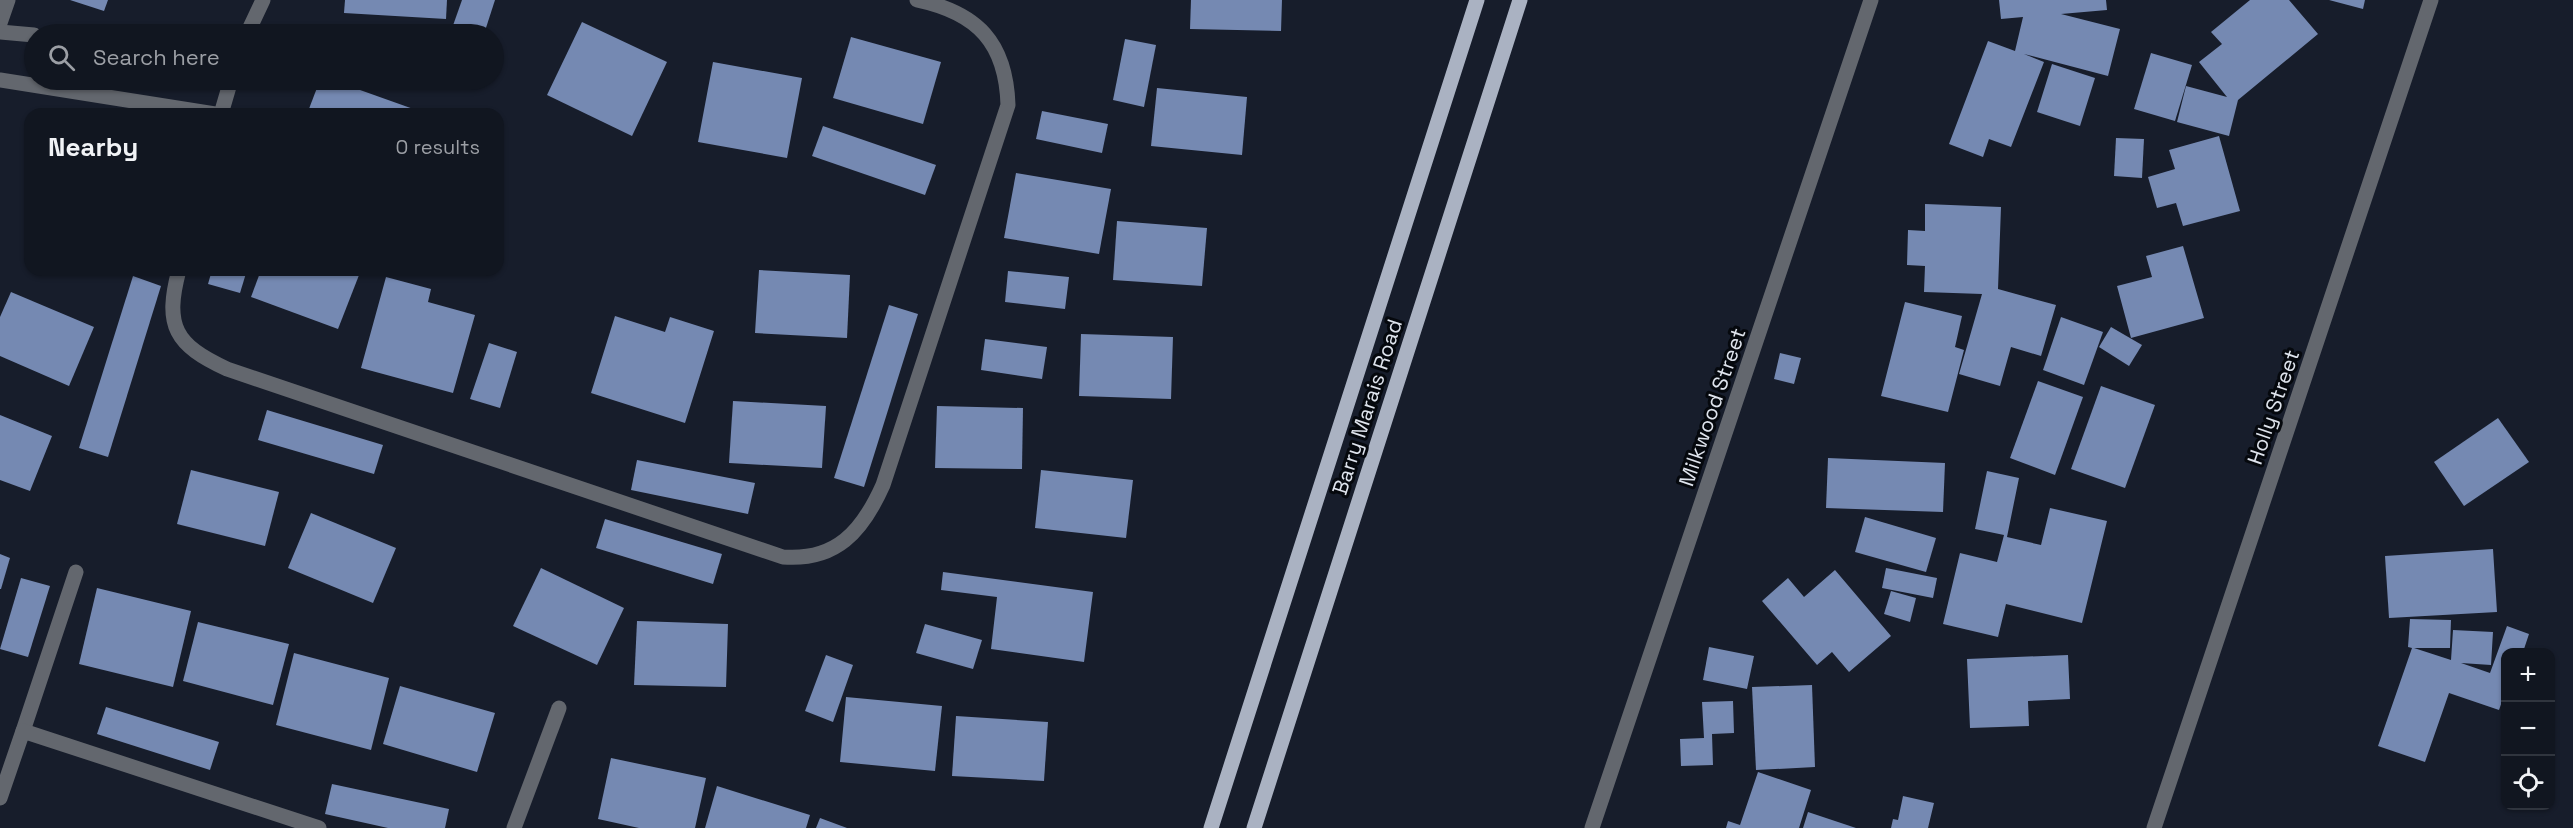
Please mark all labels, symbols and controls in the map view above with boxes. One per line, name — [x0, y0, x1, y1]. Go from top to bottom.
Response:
search box — [24, 24, 504, 90]
icon: search — [45, 41, 78, 74]
text: Search here — [93, 43, 220, 71]
text: Nearby — [48, 130, 138, 164]
text: 0 results — [396, 134, 480, 160]
street label: Barry Marais Road — [1326, 316, 1408, 498]
street label: Milkwood Street — [1672, 324, 1752, 490]
street label: Holly Street — [2241, 346, 2305, 468]
map controls — [2501, 648, 2555, 810]
button: + — [2501, 648, 2555, 702]
button: − — [2501, 702, 2555, 756]
button: locate — [2501, 756, 2555, 810]

